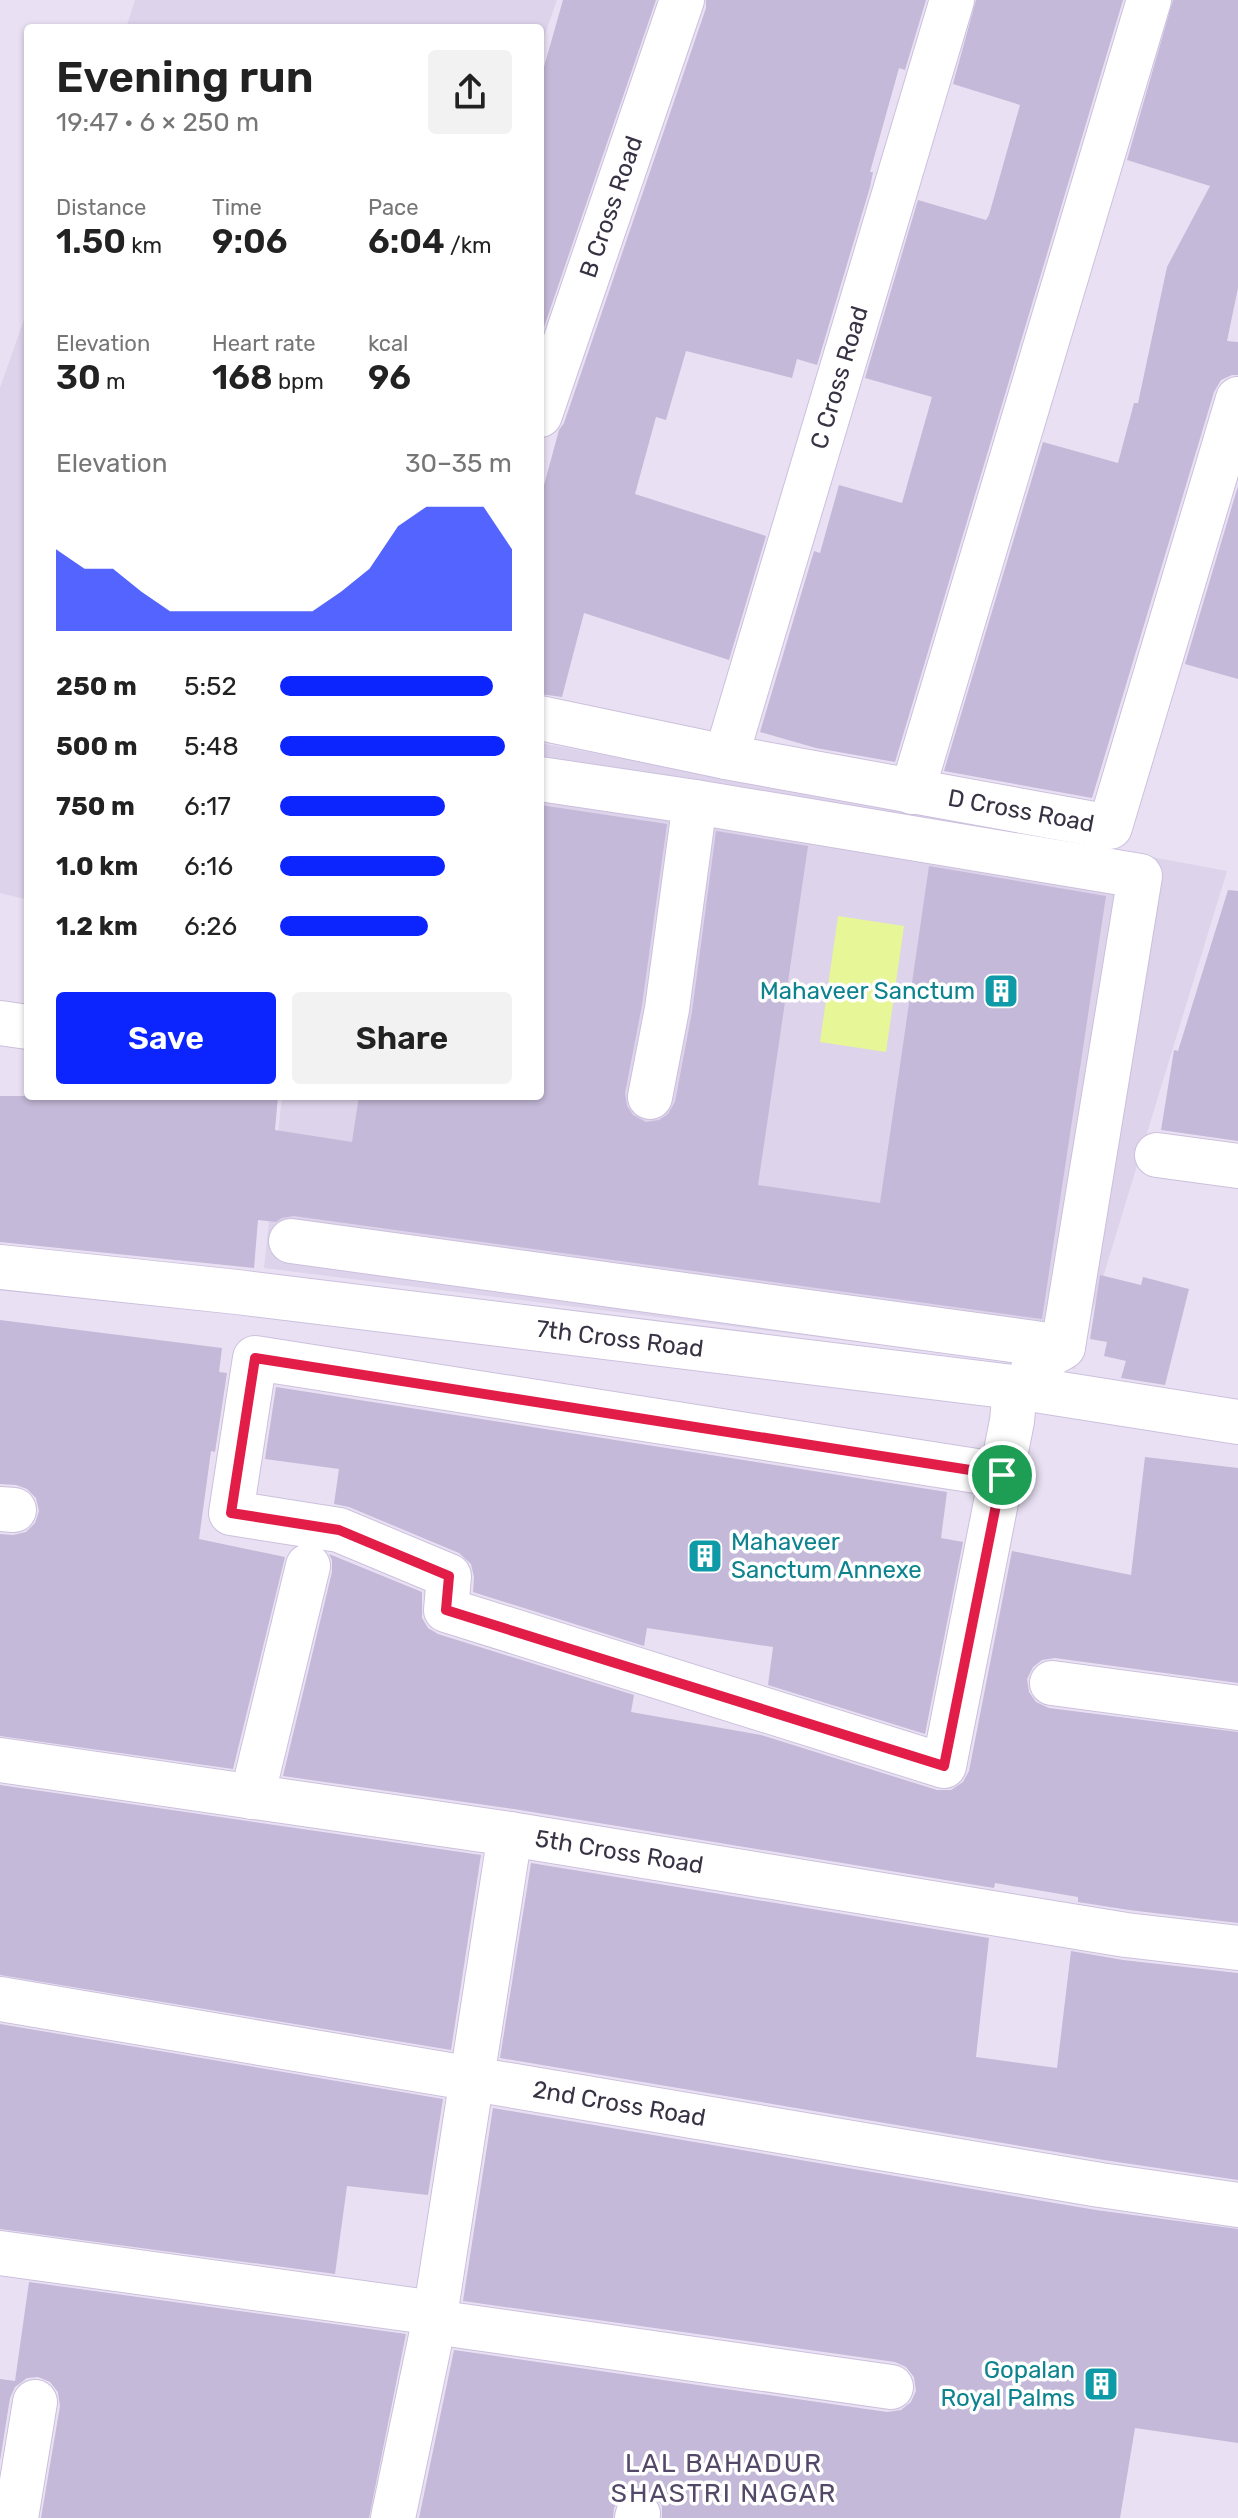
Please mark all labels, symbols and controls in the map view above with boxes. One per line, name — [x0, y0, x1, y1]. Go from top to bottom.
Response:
button: share — [428, 50, 512, 134]
text: Evening run — [56, 51, 314, 103]
text: 19:47 · 6 × 250 m — [56, 107, 259, 138]
street label: B Cross Road — [574, 132, 648, 281]
text: Distance — [56, 194, 146, 221]
text: Time — [212, 194, 262, 221]
text: Pace — [368, 194, 419, 221]
text: 1.50 — [56, 221, 126, 262]
text: 9:06 — [212, 221, 287, 262]
text: 6:04 — [368, 221, 445, 262]
text: km — [126, 232, 162, 259]
text: /km — [445, 232, 492, 259]
street label: C Cross Road — [805, 303, 874, 452]
text: Elevation — [56, 330, 150, 357]
text: Heart rate — [212, 330, 316, 357]
text: kcal — [368, 330, 408, 357]
text: 30 — [56, 357, 101, 398]
text: 168 — [212, 357, 273, 398]
text: 96 — [368, 357, 411, 398]
text: m — [101, 368, 126, 395]
text: bpm — [273, 368, 324, 395]
text: Elevation — [56, 448, 167, 479]
text: 30–35 m — [405, 448, 512, 479]
text: 250 m — [56, 671, 137, 702]
text: 5:52 — [184, 671, 237, 702]
text: 500 m — [56, 731, 138, 762]
text: 5:48 — [184, 731, 239, 762]
street label: D Cross Road — [946, 784, 1097, 838]
text: 750 m — [56, 791, 135, 822]
text: 6:17 — [184, 791, 231, 822]
text: 1.0 km — [56, 851, 138, 882]
text: 6:16 — [184, 851, 233, 882]
text: 1.2 km — [56, 911, 138, 942]
text: 6:26 — [184, 911, 237, 942]
building icon: Mahaveer Sanctum — [982, 972, 1020, 1010]
place label: Mahaveer Sanctum — [760, 977, 975, 1005]
button: Save — [56, 992, 276, 1084]
button: Share — [292, 992, 512, 1084]
street label: 7th Cross Road — [535, 1315, 705, 1363]
pin — [968, 1441, 1036, 1509]
icon: arrive — [980, 1453, 1024, 1497]
place label: Mahaveer Sanctum Annexe — [731, 1528, 922, 1584]
building icon: Mahaveer Sanctum Annexe — [686, 1537, 724, 1575]
street label: 5th Cross Road — [533, 1824, 705, 1879]
street label: 2nd Cross Road — [531, 2075, 708, 2132]
place label: Gopalan Royal Palms — [941, 2356, 1075, 2412]
building icon: Gopalan Royal Palms — [1082, 2365, 1120, 2403]
district label: LAL BAHADUR SHASTRI NAGAR — [611, 2448, 837, 2509]

